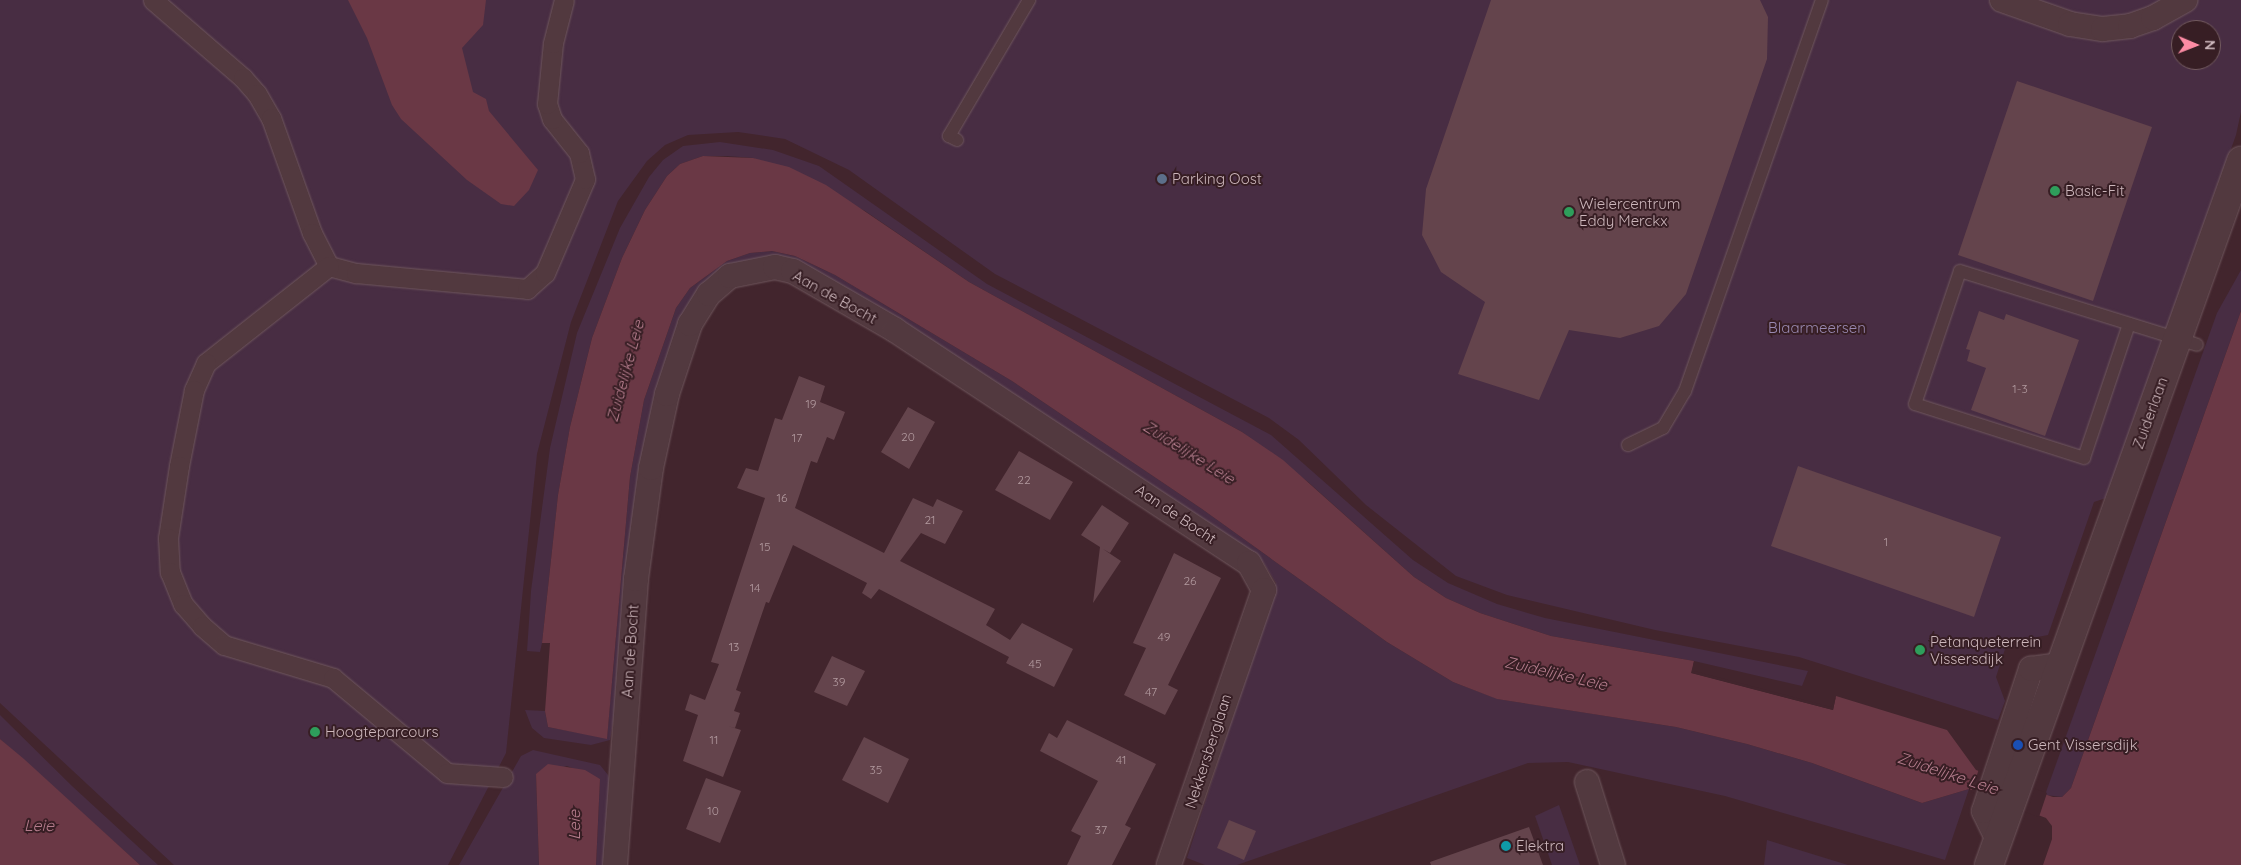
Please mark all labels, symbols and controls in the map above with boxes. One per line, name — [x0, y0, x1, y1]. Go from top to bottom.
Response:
north arrow — [2171, 20, 2221, 70]
text: N — [2201, 40, 2219, 51]
place label: Parking Oost — [1172, 170, 1262, 188]
marker: Parking Oost — [1156, 173, 1168, 185]
place label: Basic-Fit — [2065, 182, 2125, 200]
marker: Basic-Fit — [2049, 185, 2061, 197]
place label: Wielercentrum Eddy Merckx — [1579, 194, 1680, 229]
marker: Wielercentrum Eddy Merckx — [1563, 206, 1575, 218]
street label: Aan de Bocht — [790, 266, 880, 328]
water label: Zuidelijke Leie — [602, 318, 648, 424]
park label: Blaarmeersen — [1768, 319, 1866, 337]
street label: Zuiderlaan — [2129, 375, 2171, 451]
house number: 1-3 — [2012, 382, 2028, 396]
house number: 19 — [805, 397, 817, 411]
water label: Zuidelijke Leie — [1140, 416, 1238, 488]
house number: 20 — [901, 430, 915, 444]
house number: 17 — [792, 431, 802, 445]
house number: 22 — [1017, 473, 1031, 487]
street label: Aan de Bocht — [1132, 480, 1220, 548]
house number: 16 — [777, 491, 787, 505]
house number: 21 — [924, 513, 936, 527]
house number: 1 — [1884, 535, 1888, 549]
house number: 15 — [760, 540, 770, 554]
house number: 26 — [1183, 574, 1197, 588]
house number: 14 — [750, 581, 760, 595]
street label: Aan de Bocht — [618, 604, 642, 698]
house number: 49 — [1158, 630, 1170, 644]
place label: Petanqueterrein Vissersdijk — [1930, 632, 2041, 667]
house number: 13 — [729, 640, 739, 654]
marker: Petanqueterrein Vissersdijk — [1914, 644, 1926, 656]
water label: Zuidelijke Leie — [1503, 652, 1609, 694]
house number: 45 — [1029, 657, 1041, 671]
house number: 39 — [833, 675, 845, 689]
house number: 47 — [1145, 685, 1157, 699]
street label: Nekkersberglaan — [1181, 692, 1235, 810]
place label: Hoogteparcours — [325, 723, 439, 741]
marker: Hoogteparcours — [309, 726, 321, 738]
house number: 11 — [710, 733, 718, 747]
place label: Gent Vissersdijk — [2028, 736, 2138, 754]
marker: Gent Vissersdijk — [2012, 739, 2024, 751]
water label: Zuidelijke Leie — [1895, 748, 2001, 798]
house number: 41 — [1116, 753, 1126, 767]
house number: 35 — [870, 763, 882, 777]
house number: 10 — [707, 804, 719, 818]
water label: Leie — [564, 810, 584, 840]
water label: Leie — [24, 815, 54, 835]
house number: 37 — [1095, 823, 1107, 837]
place label: Elektra — [1516, 837, 1564, 855]
marker: Elektra — [1500, 840, 1512, 852]

